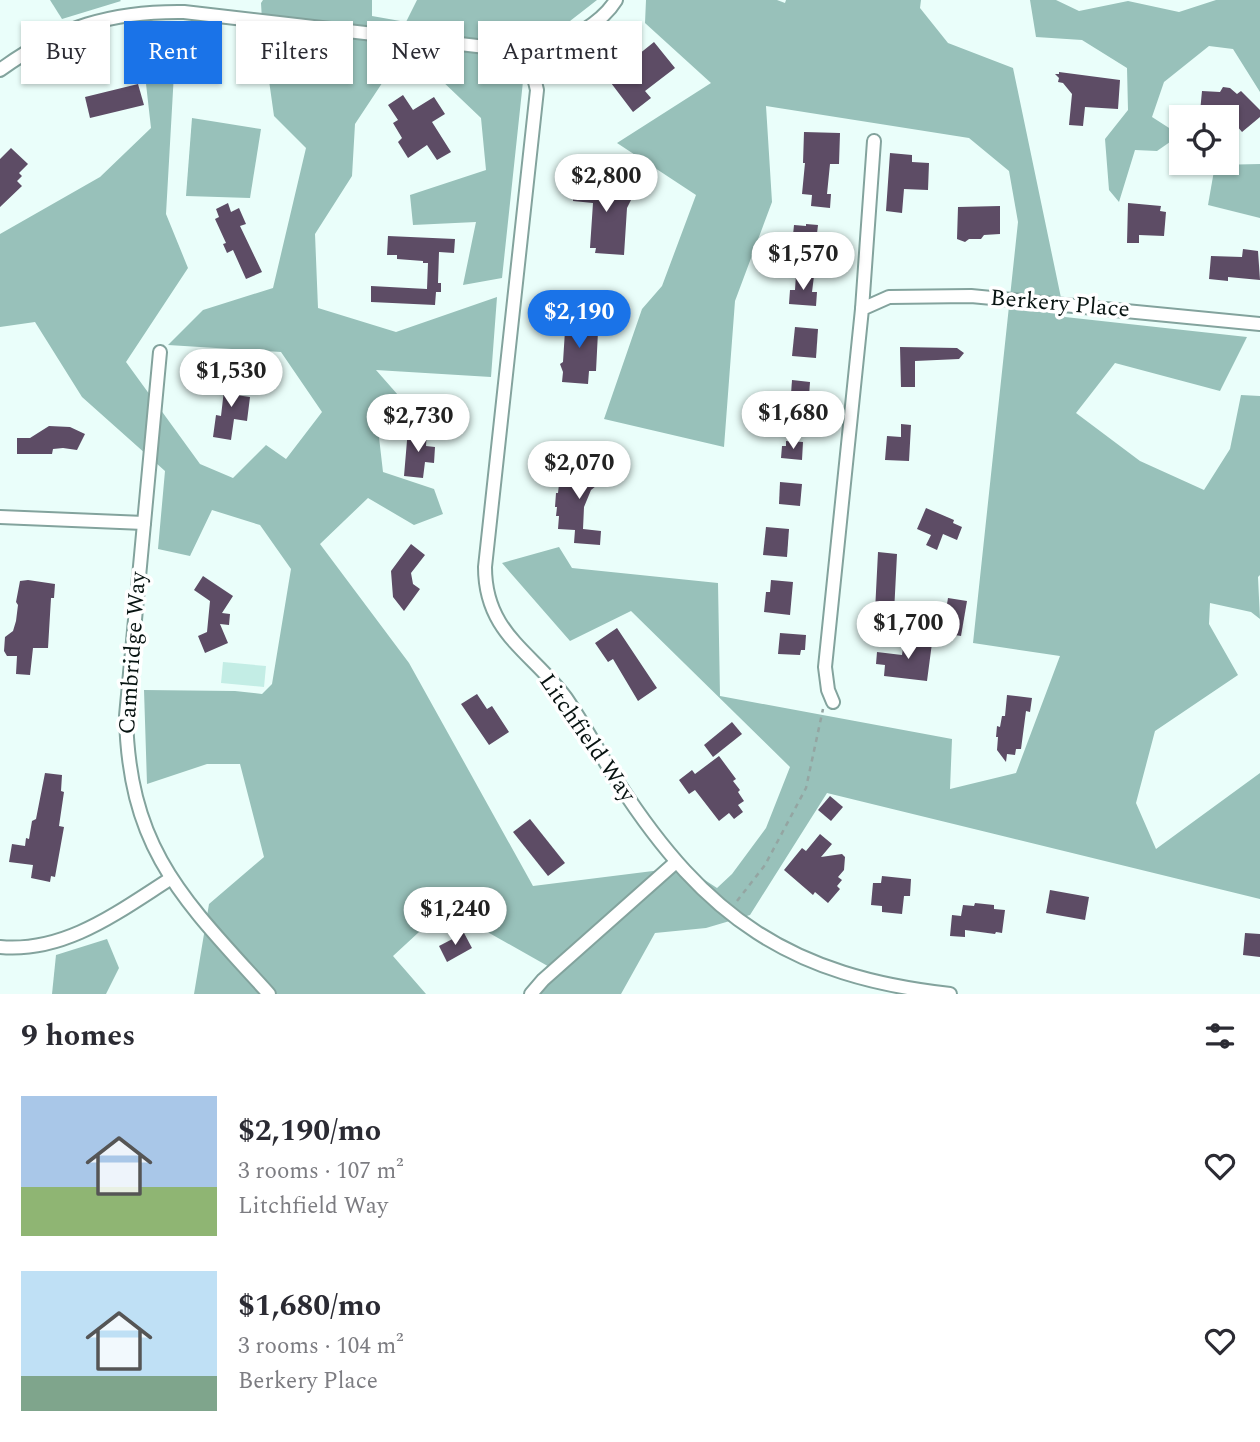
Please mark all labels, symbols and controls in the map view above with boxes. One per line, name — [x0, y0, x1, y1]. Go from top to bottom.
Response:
chip: Buy — [21, 21, 110, 84]
chip: Rent — [124, 21, 222, 84]
chip: Filters — [236, 21, 353, 84]
chip: New — [367, 21, 464, 84]
chip: Apartment — [478, 21, 642, 84]
map controls — [1169, 105, 1239, 175]
button: locate — [1169, 105, 1239, 175]
pin: $2,800 — [549, 154, 663, 214]
text: $2,800 — [571, 159, 641, 194]
pin: $1,570 — [746, 232, 860, 292]
text: $1,570 — [768, 237, 838, 272]
street label: Berkery Place — [989, 280, 1131, 328]
pin: $2,190 — [522, 290, 636, 350]
text: $2,190 — [544, 295, 614, 330]
pin: $1,530 — [174, 350, 288, 409]
text: $1,530 — [196, 354, 266, 389]
pin: $1,680 — [736, 392, 850, 451]
pin: $2,730 — [361, 394, 475, 454]
text: $1,680 — [758, 396, 828, 431]
text: $2,730 — [383, 399, 453, 434]
pin: $2,070 — [522, 442, 636, 501]
text: $2,070 — [544, 446, 614, 481]
street label: Cambridge Way — [110, 570, 156, 736]
pin: $1,700 — [851, 602, 965, 661]
text: $1,700 — [873, 606, 943, 641]
street label: Litchfield Way — [530, 667, 645, 810]
pin: $1,240 — [398, 888, 512, 947]
text: $1,240 — [420, 892, 490, 927]
text: 9 homes — [21, 1013, 135, 1059]
icon: filters — [1201, 1017, 1239, 1055]
text: $2,190/mo — [238, 1108, 381, 1154]
icon: home — [77, 1124, 161, 1208]
icon: heart — [1201, 1147, 1239, 1185]
text: 3 rooms · 107 m² — [238, 1154, 404, 1189]
text: Litchfield Way — [238, 1189, 388, 1224]
text: $1,680/mo — [238, 1283, 381, 1329]
icon: home — [77, 1299, 161, 1383]
icon: heart — [1201, 1322, 1239, 1360]
text: 3 rooms · 104 m² — [238, 1329, 404, 1364]
text: Berkery Place — [238, 1364, 378, 1399]

